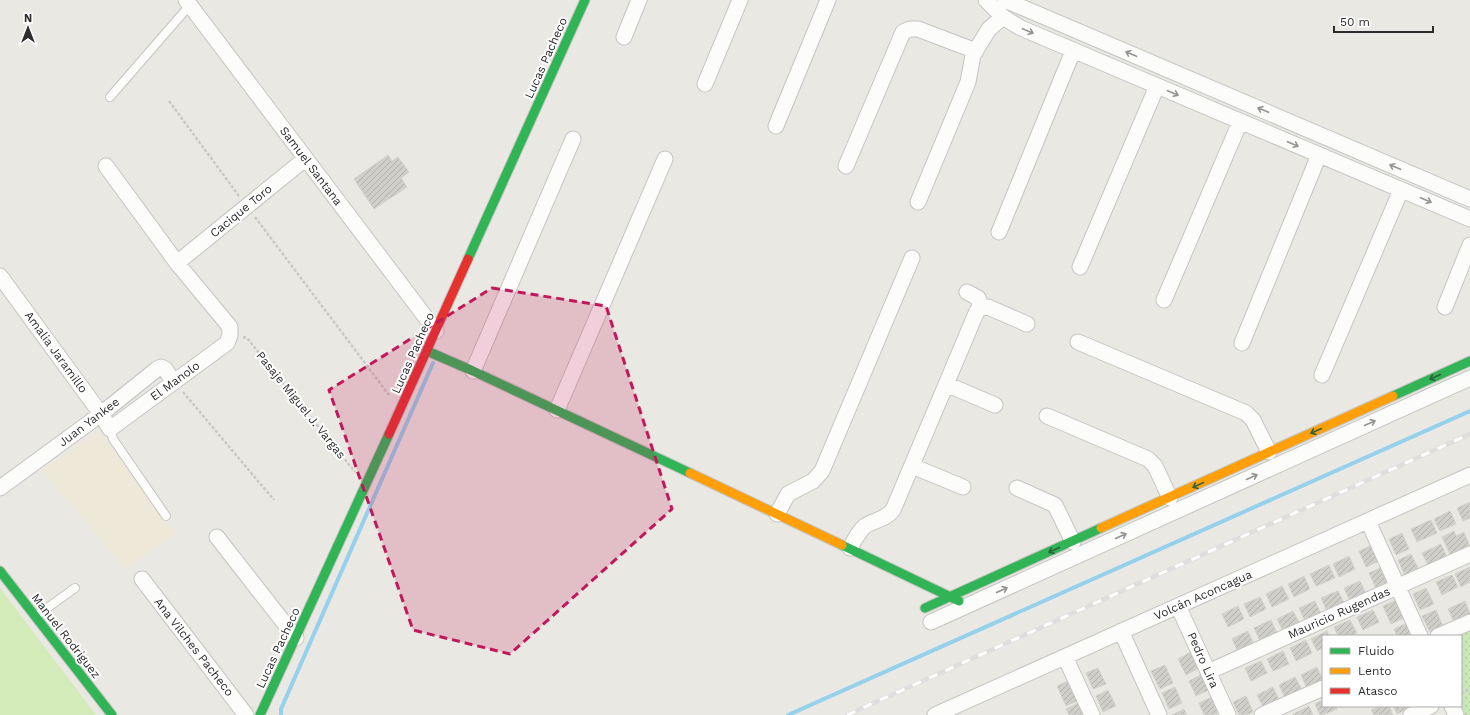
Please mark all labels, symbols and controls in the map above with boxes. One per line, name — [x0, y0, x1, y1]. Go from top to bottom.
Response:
north arrow — [8, 8, 48, 48]
scale bar — [1334, 8, 1433, 34]
text: N — [24, 12, 32, 25]
street label: Lucas Pacheco — [522, 15, 570, 101]
text: 50 m — [1340, 15, 1370, 29]
one-way arrow — [1022, 28, 1034, 35]
one-way arrow — [1125, 50, 1137, 57]
one-way arrow — [1167, 90, 1179, 98]
one-way arrow — [1257, 106, 1269, 114]
street label: Samuel Santana — [277, 124, 345, 208]
one-way arrow — [1287, 141, 1299, 149]
one-way arrow — [1390, 163, 1402, 170]
street label: Cacique Toro — [207, 182, 275, 240]
one-way arrow — [1419, 197, 1431, 205]
street label: Amalia Jaramillo — [22, 308, 90, 396]
street label: Lucas Pacheco — [389, 310, 437, 396]
street label: Pasaje Miguel J. Vargas — [253, 349, 349, 461]
street label: El Manolo — [148, 358, 202, 404]
one-way arrow — [1429, 374, 1441, 381]
street label: Juan Yankee — [56, 395, 122, 449]
one-way arrow — [1364, 419, 1376, 426]
one-way arrow — [1311, 428, 1323, 435]
one-way arrow — [1245, 473, 1257, 480]
one-way arrow — [1192, 482, 1204, 489]
one-way arrow — [1114, 532, 1126, 539]
one-way arrow — [1049, 547, 1061, 554]
street label: Volcán Aconcagua — [1152, 567, 1254, 623]
street label: Mauricio Rugendas — [1286, 584, 1392, 642]
one-way arrow — [996, 586, 1008, 593]
street label: Manuel Rodríguez — [29, 591, 103, 681]
street label: Ana Vilches Pacheco — [151, 595, 237, 699]
street label: Lucas Pacheco — [253, 605, 303, 691]
street label: Pedro Lira — [1184, 630, 1222, 690]
legend — [1322, 635, 1462, 707]
text: Fluido — [1358, 644, 1394, 658]
text: Lento — [1358, 664, 1392, 678]
text: Atasco — [1358, 684, 1398, 698]

